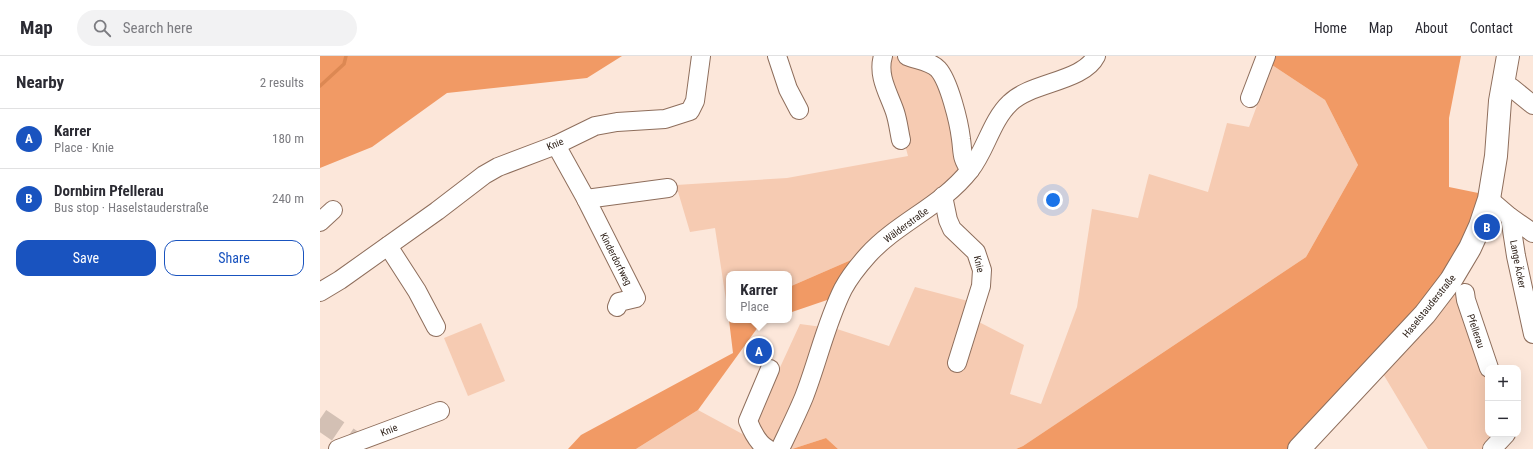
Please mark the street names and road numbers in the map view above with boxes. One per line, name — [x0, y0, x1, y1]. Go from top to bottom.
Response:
street label: Knie — [545, 135, 565, 152]
street label: Wälderstraße — [882, 205, 931, 245]
street label: Kinderdorfweg — [598, 231, 634, 287]
street label: Lange Äcker — [1508, 239, 1529, 289]
street label: Knie — [972, 254, 986, 274]
street label: Haselstauderstraße — [1400, 272, 1458, 340]
street label: Pfellerau — [1465, 313, 1487, 350]
street label: Knie — [379, 422, 399, 438]

